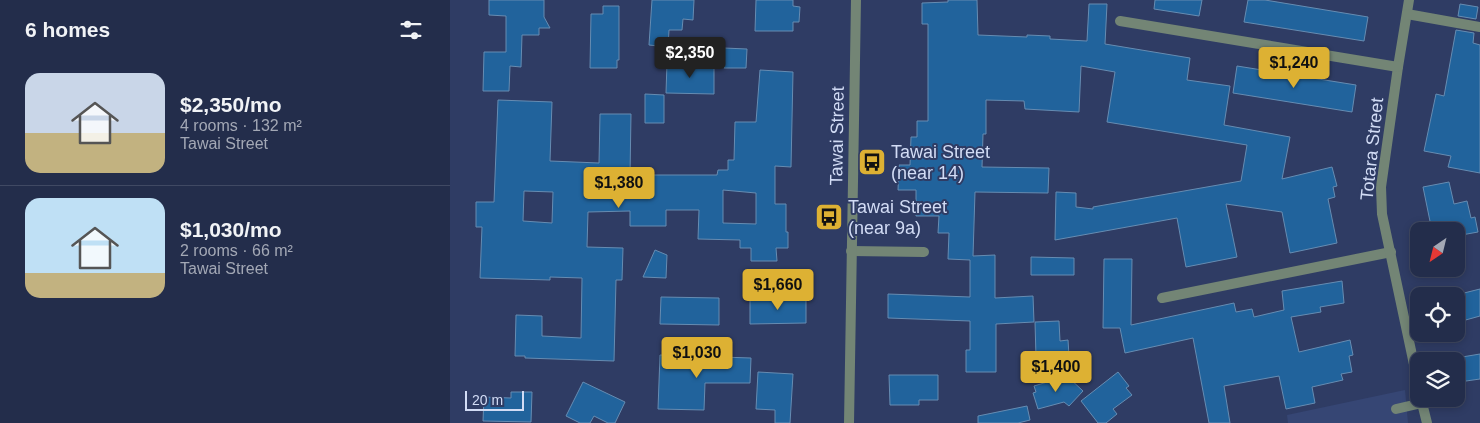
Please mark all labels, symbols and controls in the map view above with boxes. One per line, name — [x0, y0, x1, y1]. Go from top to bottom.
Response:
icon: filters — [397, 16, 425, 44]
text: 6 homes — [25, 18, 110, 41]
pin: $2,350 — [649, 36, 731, 79]
text: $2,350 — [666, 44, 714, 61]
pin: $1,240 — [1253, 46, 1335, 89]
text: $1,240 — [1270, 54, 1318, 71]
street label: Tawai Street — [826, 86, 848, 186]
icon: home — [65, 93, 125, 153]
text: $2,350/mo — [180, 93, 282, 116]
street label: Totara Street — [1357, 97, 1387, 201]
text: 4 rooms · 132 m² — [180, 117, 302, 134]
text: Tawai Street — [180, 135, 268, 152]
place label: Tawai Street (near 14) — [891, 142, 990, 183]
bus stop icon: Tawai Street (near 14) — [857, 147, 887, 177]
pin: $1,380 — [578, 166, 660, 209]
text: $1,380 — [595, 174, 643, 191]
place label: Tawai Street (near 9a) — [848, 197, 947, 238]
bus stop icon: Tawai Street (near 9a) — [814, 202, 844, 232]
icon: home — [65, 218, 125, 278]
text: $1,030/mo — [180, 218, 282, 241]
north arrow — [1410, 222, 1465, 278]
map controls — [1410, 222, 1465, 407]
text: 2 rooms · 66 m² — [180, 242, 293, 259]
text: Tawai Street — [180, 260, 268, 277]
pin: $1,660 — [737, 268, 819, 311]
text: $1,660 — [754, 276, 802, 293]
button: locate — [1410, 287, 1465, 342]
pin: $1,030 — [656, 336, 738, 379]
text: $1,030 — [673, 344, 721, 361]
pin: $1,400 — [1015, 350, 1097, 393]
button: layers — [1410, 352, 1465, 407]
text: $1,400 — [1032, 358, 1080, 375]
scale bar — [465, 388, 524, 411]
text: 20 m — [472, 392, 503, 408]

